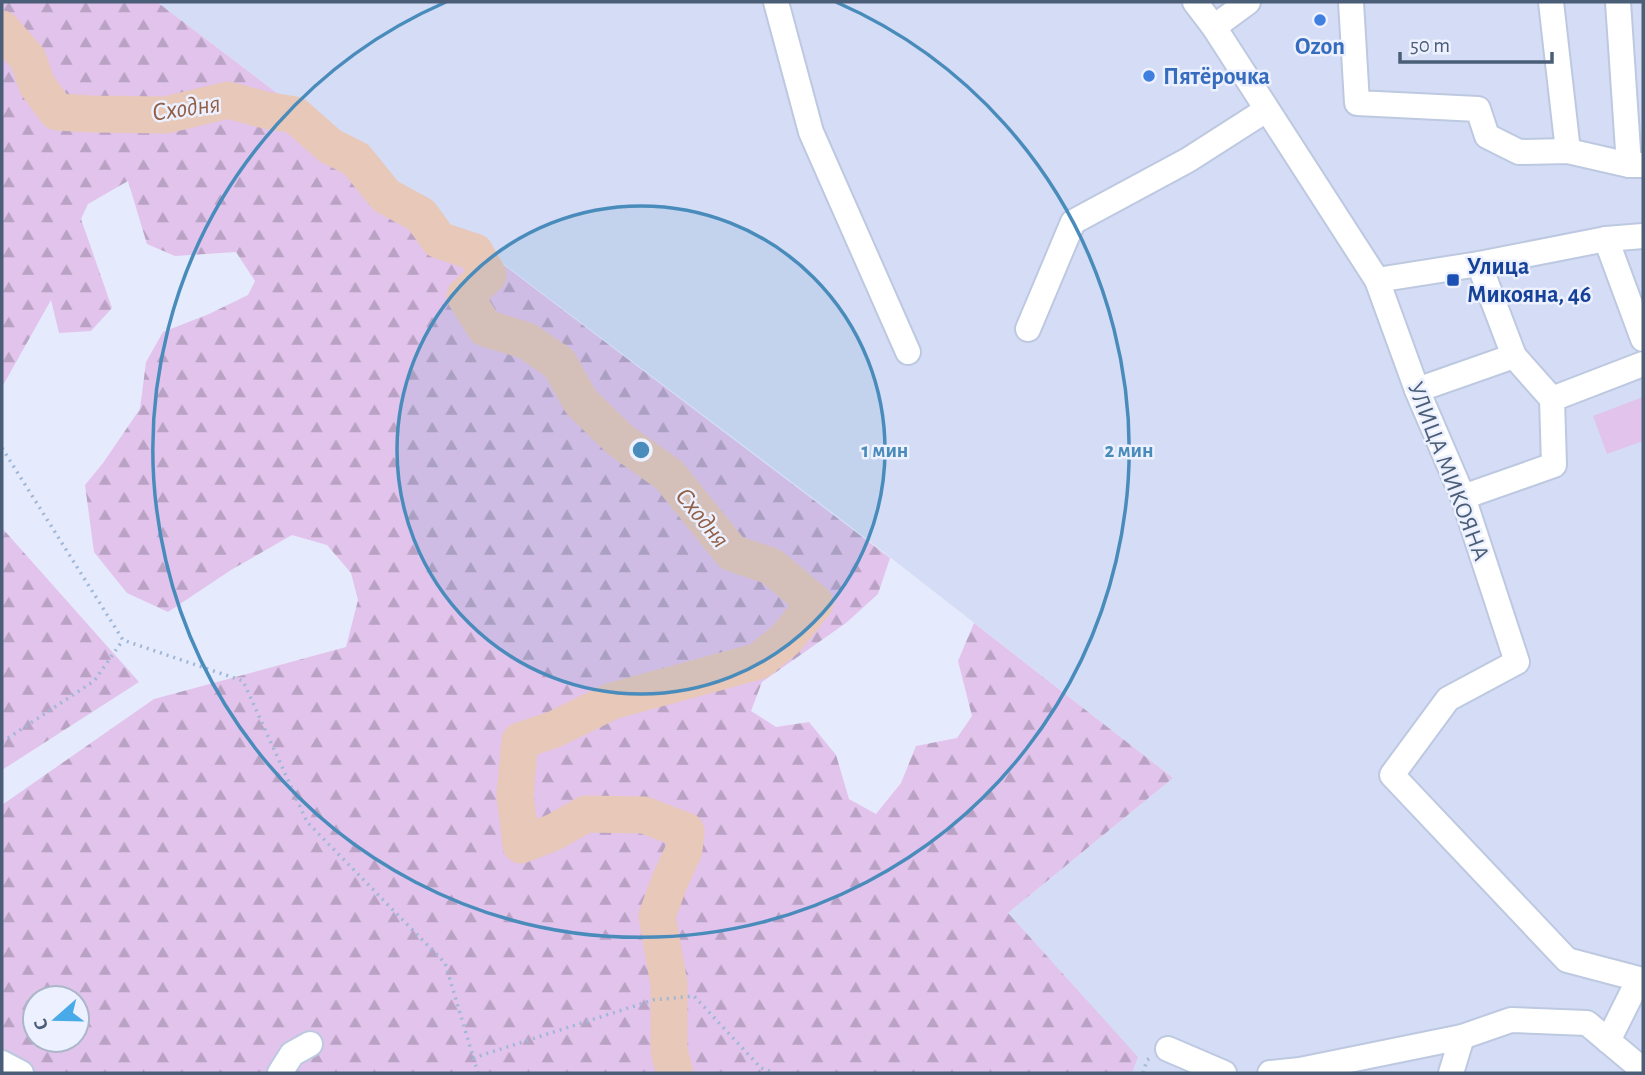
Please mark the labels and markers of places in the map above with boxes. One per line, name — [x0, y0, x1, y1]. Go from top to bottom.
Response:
marker: Ozon — [1312, 12, 1328, 28]
place label: Ozon — [1295, 35, 1345, 59]
place label: Пятёрочка — [1163, 65, 1270, 89]
marker: Пятёрочка — [1141, 68, 1157, 84]
place label: Улица Микояна, 46 — [1467, 255, 1591, 307]
marker: Улица Микояна, 46 — [1445, 272, 1461, 288]
centre of rings — [629, 438, 653, 462]

